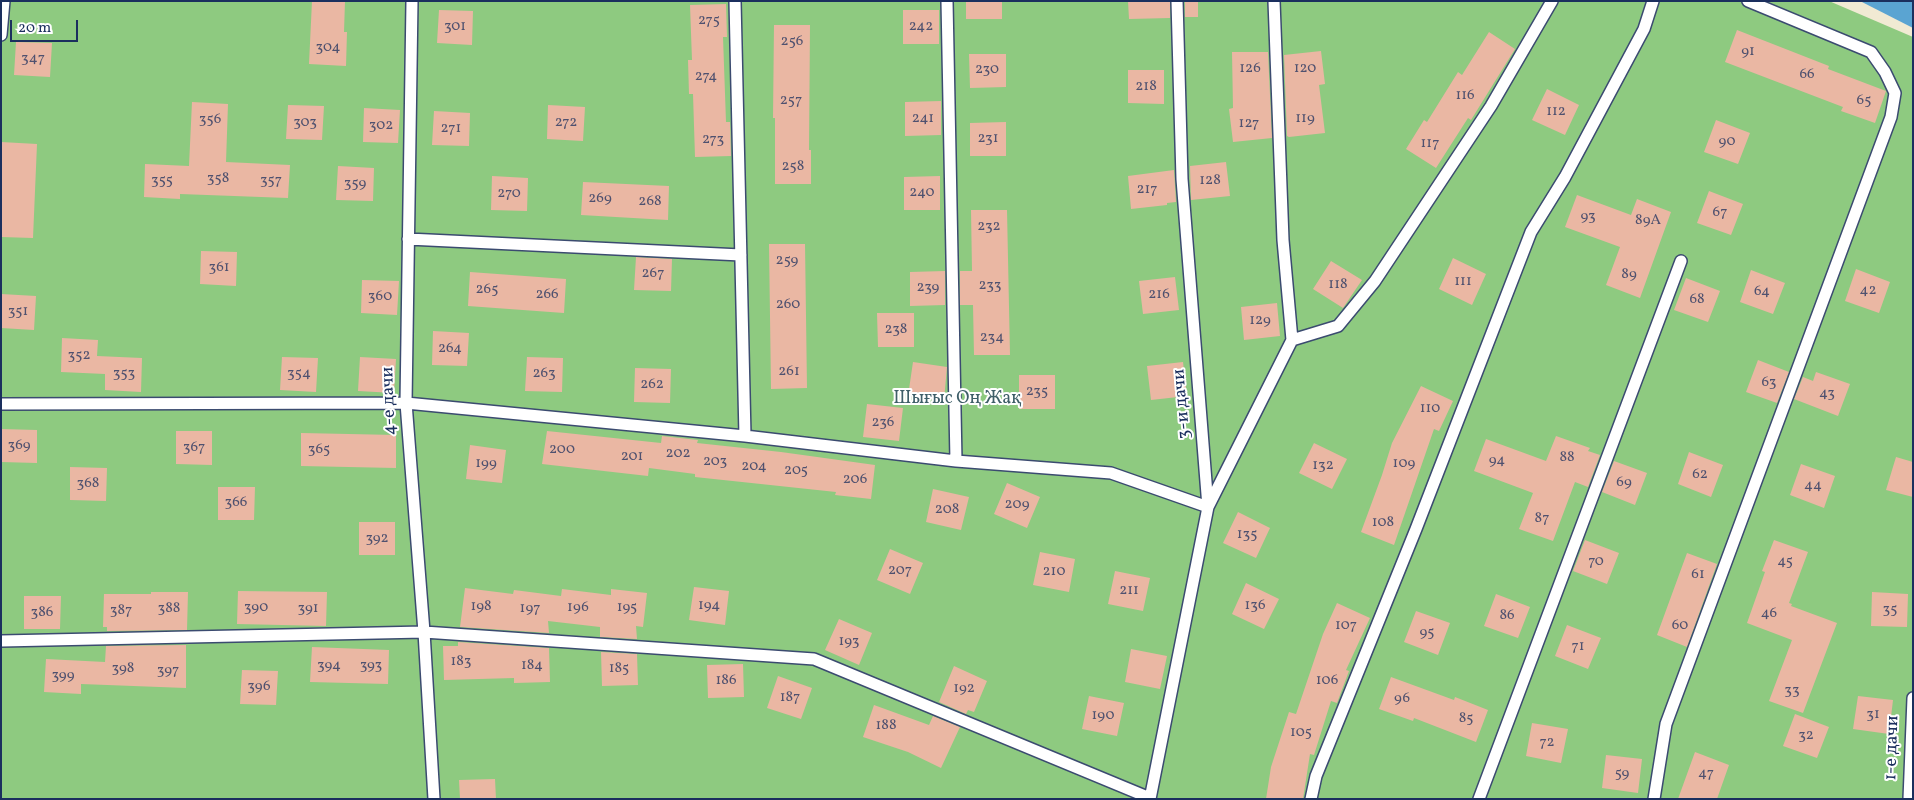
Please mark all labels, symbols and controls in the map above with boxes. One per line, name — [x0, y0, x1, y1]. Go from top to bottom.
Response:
scale bar — [12, 10, 80, 42]
house number: 275 — [698, 12, 720, 30]
text: 20 m — [18, 18, 51, 39]
house number: 301 — [444, 18, 466, 36]
house number: 242 — [909, 18, 933, 36]
house number: 256 — [781, 33, 803, 51]
house number: 304 — [316, 39, 340, 57]
house number: 91 — [1741, 43, 1755, 61]
house number: 347 — [21, 50, 45, 68]
house number: 126 — [1239, 60, 1261, 78]
house number: 120 — [1294, 60, 1316, 78]
house number: 230 — [975, 61, 999, 79]
house number: 66 — [1799, 66, 1815, 84]
house number: 274 — [695, 68, 717, 86]
house number: 218 — [1135, 78, 1157, 96]
house number: 116 — [1455, 87, 1475, 105]
house number: 257 — [780, 92, 802, 110]
house number: 65 — [1857, 92, 1871, 110]
house number: 112 — [1546, 103, 1566, 121]
house number: 241 — [912, 110, 934, 128]
house number: 119 — [1295, 110, 1315, 128]
house number: 356 — [199, 111, 221, 129]
house number: 303 — [293, 114, 317, 132]
house number: 272 — [555, 114, 577, 132]
house number: 127 — [1239, 115, 1259, 133]
house number: 302 — [369, 117, 393, 135]
house number: 271 — [441, 120, 461, 138]
house number: 231 — [977, 130, 999, 148]
house number: 273 — [702, 131, 724, 149]
house number: 90 — [1718, 133, 1736, 151]
house number: 117 — [1421, 135, 1439, 153]
house number: 258 — [782, 158, 804, 176]
house number: 358 — [207, 170, 229, 188]
house number: 355 — [151, 172, 173, 190]
house number: 357 — [260, 172, 282, 190]
house number: 128 — [1199, 172, 1221, 190]
house number: 359 — [344, 175, 366, 193]
house number: 217 — [1136, 181, 1158, 199]
house number: 240 — [909, 184, 935, 202]
house number: 270 — [497, 185, 521, 203]
house number: 269 — [588, 190, 612, 208]
house number: 268 — [638, 193, 662, 211]
house number: 67 — [1713, 204, 1727, 222]
house number: 93 — [1580, 208, 1596, 226]
house number: 89А — [1635, 212, 1661, 230]
house number: 232 — [977, 218, 1001, 236]
house number: 259 — [776, 252, 798, 270]
house number: 361 — [208, 259, 230, 277]
house number: 267 — [642, 265, 664, 283]
house number: 89 — [1621, 266, 1637, 284]
house number: 111 — [1454, 273, 1472, 291]
house number: 118 — [1328, 276, 1348, 294]
house number: 233 — [979, 277, 1001, 295]
house number: 239 — [917, 279, 939, 297]
house number: 265 — [476, 281, 498, 299]
house number: 42 — [1859, 282, 1877, 300]
house number: 64 — [1754, 283, 1770, 301]
house number: 266 — [535, 286, 559, 304]
house number: 216 — [1148, 286, 1170, 304]
house number: 360 — [368, 288, 392, 306]
house number: 68 — [1689, 291, 1705, 309]
house number: 260 — [776, 296, 800, 314]
house number: 351 — [8, 303, 28, 321]
house number: 129 — [1249, 312, 1271, 330]
house number: 238 — [885, 321, 907, 339]
house number: 234 — [980, 329, 1004, 347]
house number: 264 — [438, 340, 462, 358]
house number: 352 — [68, 347, 90, 365]
house number: 261 — [778, 363, 800, 381]
house number: 353 — [113, 365, 135, 383]
house number: 354 — [287, 365, 311, 383]
house number: 263 — [532, 365, 556, 383]
street label: 4-е дачи — [378, 366, 402, 436]
street label: 3-и дачи — [1169, 368, 1197, 440]
house number: 63 — [1761, 374, 1777, 392]
house number: 262 — [640, 376, 664, 394]
house number: 235 — [1026, 383, 1048, 401]
house number: 43 — [1819, 385, 1835, 403]
park label: Шығыс Оң Жақ — [893, 389, 1021, 411]
house number: 110 — [1420, 400, 1440, 418]
house number: 236 — [872, 414, 894, 432]
house number: 369 — [7, 437, 31, 455]
house number: 367 — [183, 439, 205, 457]
house number: 365 — [308, 441, 330, 459]
house number: 200 — [549, 441, 575, 459]
house number: 202 — [666, 445, 690, 463]
house number: 201 — [621, 448, 643, 466]
house number: 88 — [1559, 449, 1575, 467]
house number: 94 — [1489, 452, 1505, 470]
house number: 203 — [703, 453, 727, 471]
house number: 199 — [475, 455, 497, 473]
house number: 109 — [1393, 455, 1415, 473]
house number: 132 — [1312, 457, 1334, 475]
house number: 204 — [741, 458, 767, 476]
house number: 205 — [784, 462, 808, 480]
house number: 62 — [1692, 466, 1708, 484]
house number: 206 — [843, 471, 867, 489]
house number: 69 — [1616, 474, 1632, 492]
house number: 368 — [77, 475, 99, 493]
house number: 44 — [1804, 477, 1822, 495]
house number: 366 — [225, 494, 247, 512]
house number: 209 — [1005, 496, 1029, 514]
house number: 208 — [935, 501, 959, 519]
house number: 87 — [1535, 510, 1549, 528]
house number: 108 — [1372, 514, 1394, 532]
house number: 135 — [1237, 526, 1257, 544]
house number: 392 — [365, 530, 389, 548]
house number: 70 — [1588, 553, 1604, 571]
house number: 45 — [1777, 553, 1793, 571]
house number: 207 — [888, 562, 912, 580]
house number: 210 — [1043, 563, 1065, 581]
house number: 61 — [1691, 566, 1705, 584]
house number: 211 — [1119, 582, 1139, 600]
house number: 194 — [698, 597, 720, 615]
house number: 136 — [1244, 597, 1266, 615]
house number: 198 — [470, 598, 492, 616]
house number: 390 — [244, 599, 268, 617]
house number: 196 — [567, 599, 589, 617]
house number: 195 — [617, 599, 637, 617]
house number: 388 — [158, 600, 180, 618]
house number: 391 — [298, 600, 318, 618]
house number: 197 — [520, 600, 540, 618]
house number: 35 — [1883, 601, 1897, 619]
house number: 387 — [110, 602, 132, 620]
house number: 386 — [31, 604, 53, 622]
house number: 46 — [1761, 605, 1777, 623]
house number: 86 — [1499, 607, 1515, 625]
house number: 107 — [1335, 617, 1357, 635]
house number: 60 — [1672, 617, 1688, 635]
house number: 95 — [1420, 624, 1434, 642]
house number: 193 — [839, 633, 859, 651]
house number: 71 — [1571, 638, 1585, 656]
house number: 183 — [450, 653, 472, 671]
house number: 394 — [317, 657, 341, 675]
house number: 393 — [360, 657, 382, 675]
house number: 184 — [521, 657, 543, 675]
house number: 398 — [112, 660, 134, 678]
house number: 185 — [609, 660, 629, 678]
house number: 397 — [157, 662, 179, 680]
house number: 399 — [51, 667, 75, 685]
house number: 186 — [715, 672, 737, 690]
house number: 106 — [1316, 672, 1338, 690]
house number: 396 — [247, 678, 271, 696]
house number: 192 — [953, 680, 975, 698]
house number: 33 — [1784, 682, 1800, 700]
house number: 187 — [780, 689, 800, 707]
house number: 96 — [1394, 690, 1410, 708]
house number: 31 — [1866, 706, 1880, 724]
house number: 190 — [1092, 707, 1114, 725]
house number: 85 — [1459, 710, 1473, 728]
street label: 1-е дачи — [1881, 715, 1905, 781]
house number: 188 — [875, 717, 897, 735]
house number: 105 — [1290, 724, 1312, 742]
house number: 32 — [1798, 727, 1814, 745]
house number: 72 — [1539, 734, 1555, 752]
house number: 59 — [1615, 765, 1629, 783]
house number: 47 — [1698, 765, 1714, 783]

